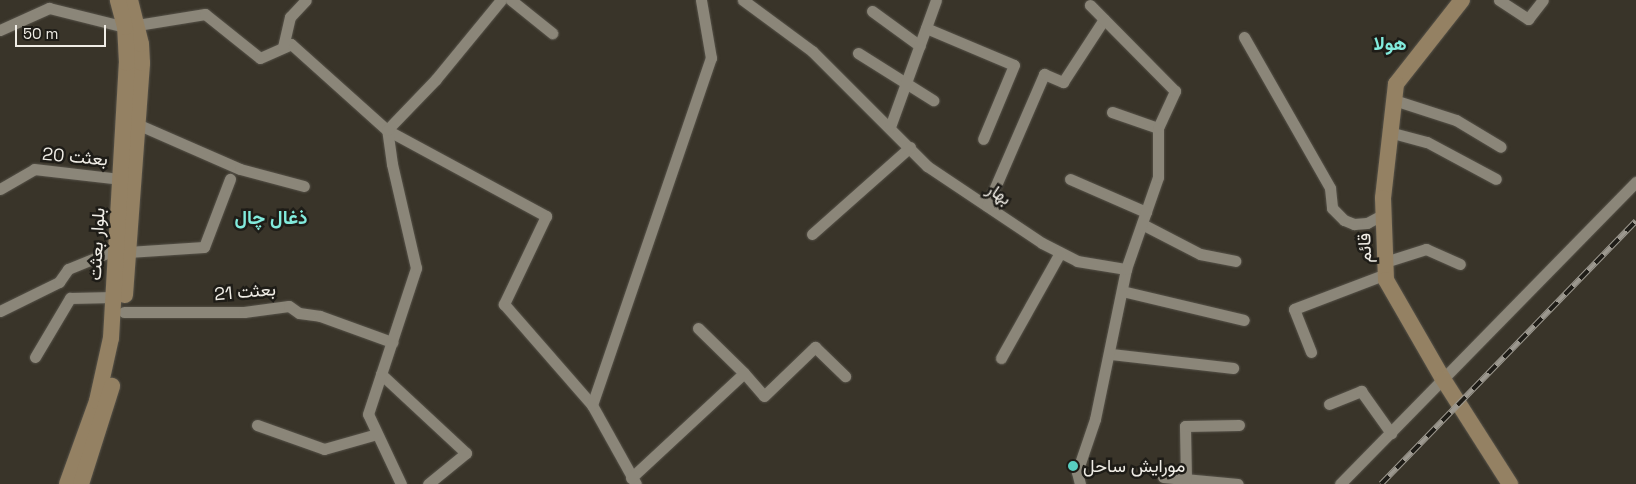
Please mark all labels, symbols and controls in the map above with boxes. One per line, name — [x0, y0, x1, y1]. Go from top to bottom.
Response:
scale bar — [18, 15, 109, 47]
text: 50 m — [23, 24, 58, 43]
district label: هولا — [1373, 33, 1407, 55]
street label: بعثت 20 — [41, 143, 109, 171]
street label: بهار — [983, 178, 1015, 210]
street label: بلوار بعثت — [84, 207, 110, 281]
district label: ذغال چال — [235, 207, 307, 229]
street label: قائم — [1354, 233, 1376, 263]
street label: بعثت 21 — [213, 279, 277, 305]
place label: مورایش ساحل — [1083, 455, 1185, 477]
marker: مورایش ساحل — [1067, 460, 1079, 472]

